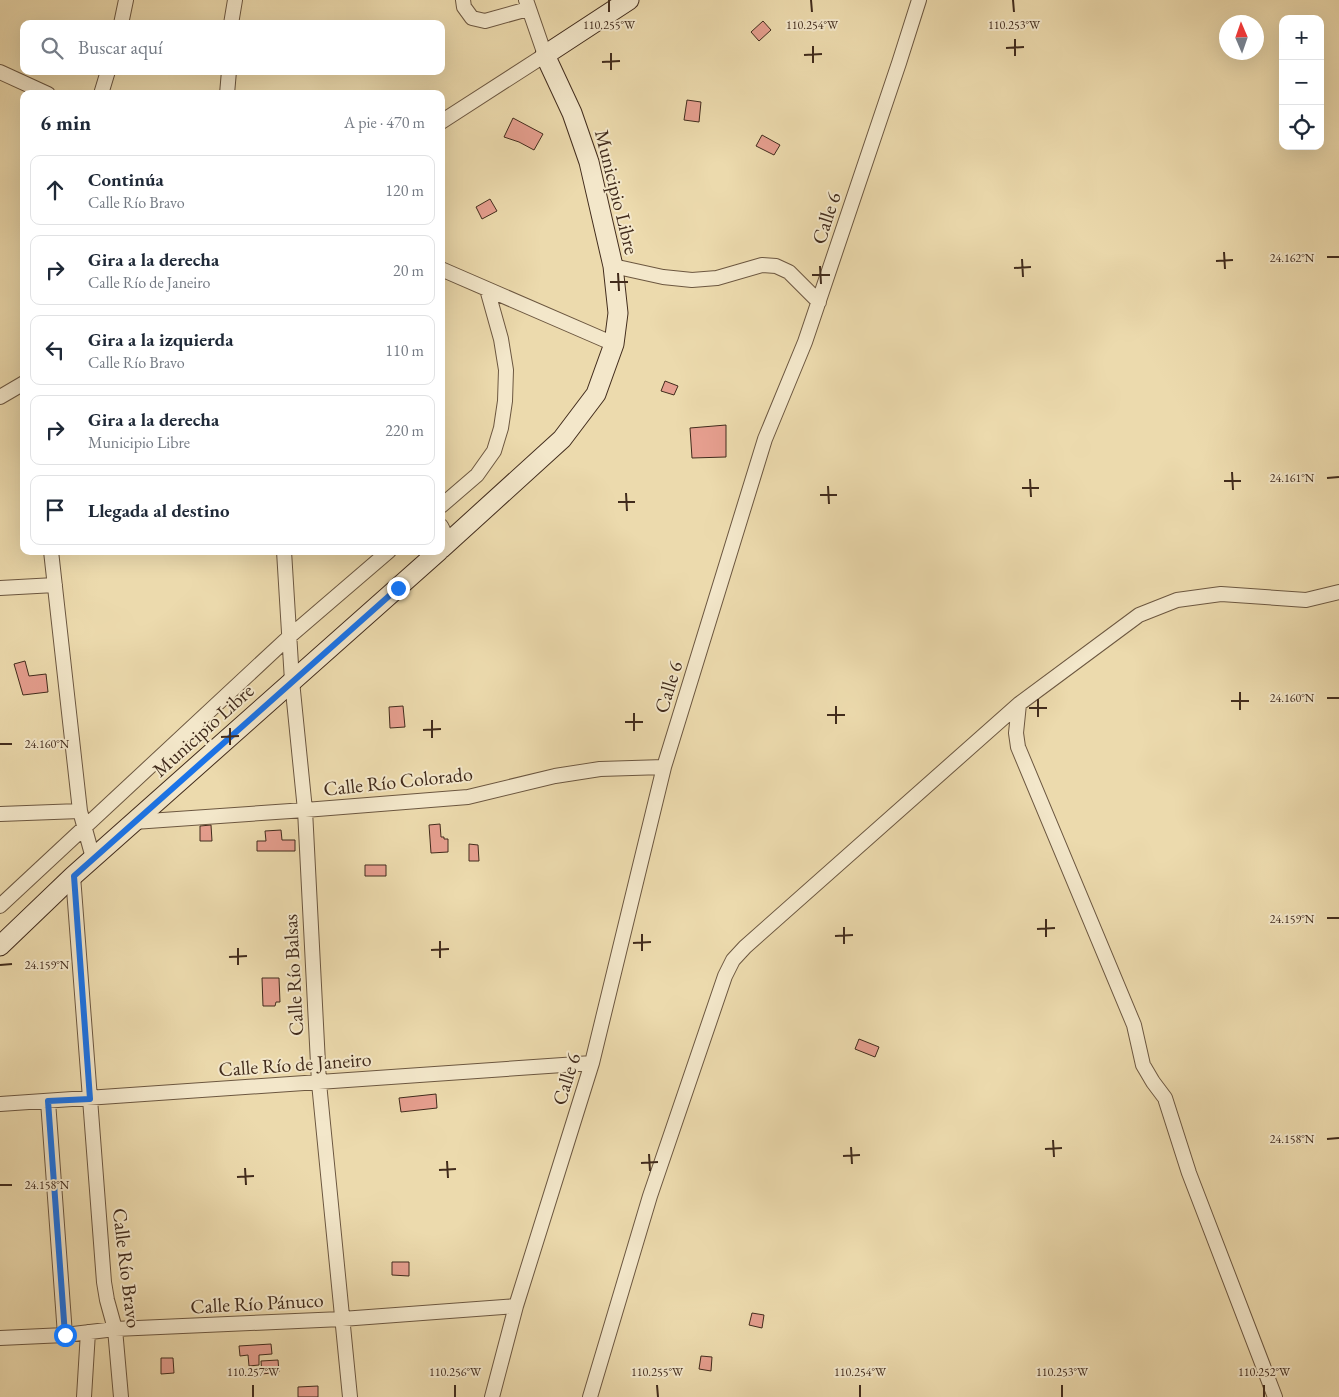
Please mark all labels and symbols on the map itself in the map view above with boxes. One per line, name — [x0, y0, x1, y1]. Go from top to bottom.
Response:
north arrow — [1219, 15, 1264, 60]
text: 110.255°W — [583, 17, 636, 33]
text: 110.254°W — [786, 17, 839, 33]
text: 110.253°W — [988, 17, 1041, 33]
street label: Municipio Libre — [589, 127, 645, 257]
street label: Calle 6 — [805, 188, 847, 247]
text: 24.162°N — [1270, 250, 1315, 266]
text: 24.161°N — [1270, 470, 1315, 486]
route end — [387, 577, 410, 600]
street label: Calle 6 — [648, 657, 688, 716]
street label: Municipio Libre — [147, 678, 259, 782]
text: 24.160°N — [1270, 690, 1315, 706]
text: 24.160°N — [25, 736, 70, 752]
street label: Calle Río Colorado — [322, 760, 474, 802]
text: 24.159°N — [1270, 911, 1315, 927]
street label: Calle Río Balsas — [277, 913, 309, 1037]
text: 24.159°N — [25, 957, 70, 973]
street label: Calle Río de Janeiro — [218, 1046, 372, 1082]
street label: Calle 6 — [546, 1049, 586, 1108]
text: 24.158°N — [1270, 1131, 1315, 1147]
text: 24.158°N — [25, 1177, 70, 1193]
street label: Calle Río Bravo — [107, 1206, 147, 1330]
street label: Calle Río Pánuco — [190, 1287, 324, 1319]
route start — [54, 1324, 77, 1347]
text: 110.257°W — [227, 1364, 280, 1380]
text: 110.256°W — [429, 1364, 482, 1380]
text: 110.255°W — [631, 1364, 684, 1380]
text: 110.254°W — [834, 1364, 887, 1380]
text: 110.253°W — [1036, 1364, 1089, 1380]
text: 110.252°W — [1238, 1364, 1291, 1380]

